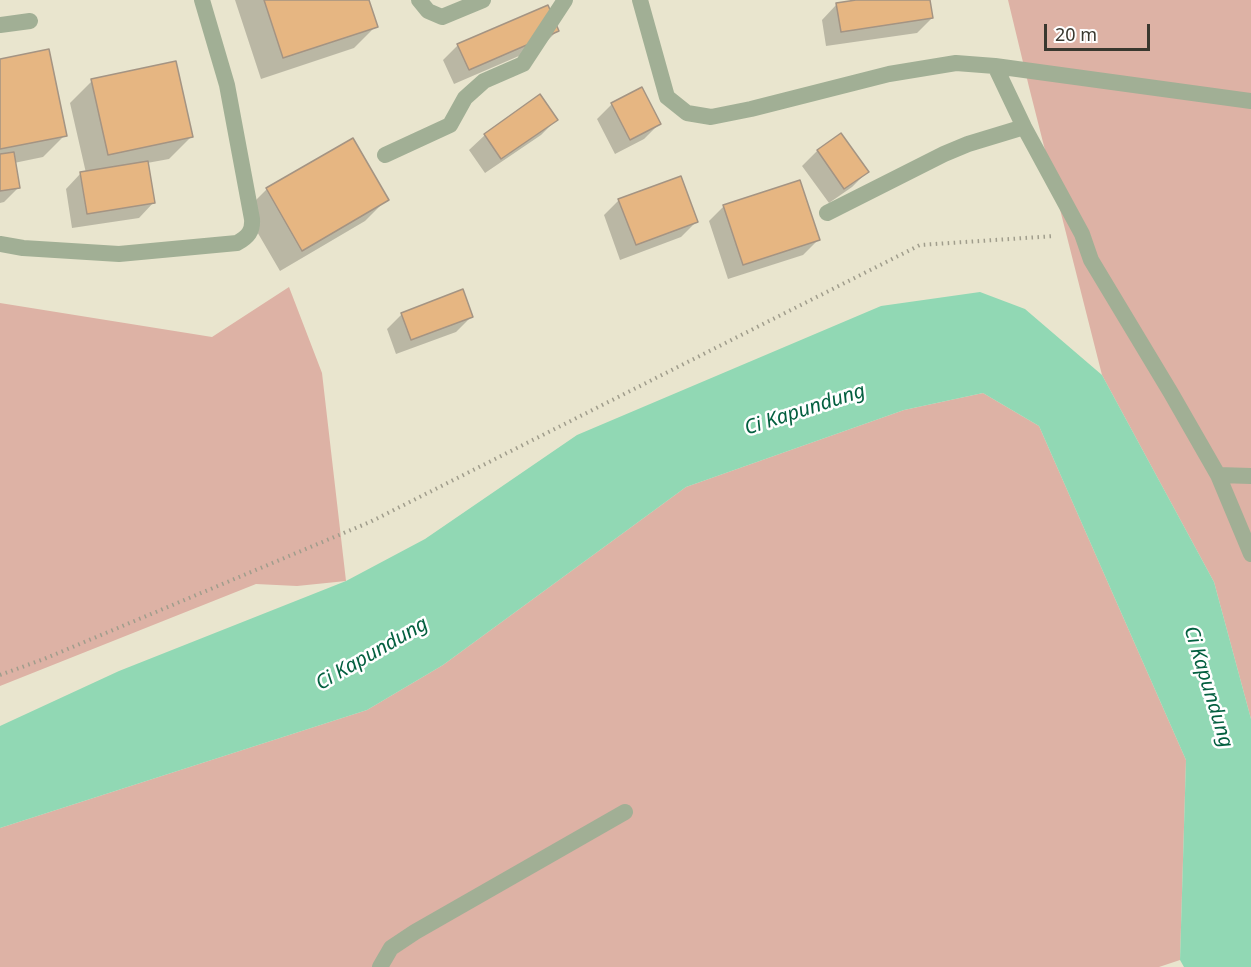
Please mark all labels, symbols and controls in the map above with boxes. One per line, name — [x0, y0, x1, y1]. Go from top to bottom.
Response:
scale bar — [1047, 12, 1154, 50]
text: 20 m — [1055, 22, 1097, 46]
water label: Ci Kapundung — [741, 379, 869, 441]
water label: Ci Kapundung — [312, 612, 432, 696]
water label: Ci Kapundung — [1178, 623, 1238, 751]

